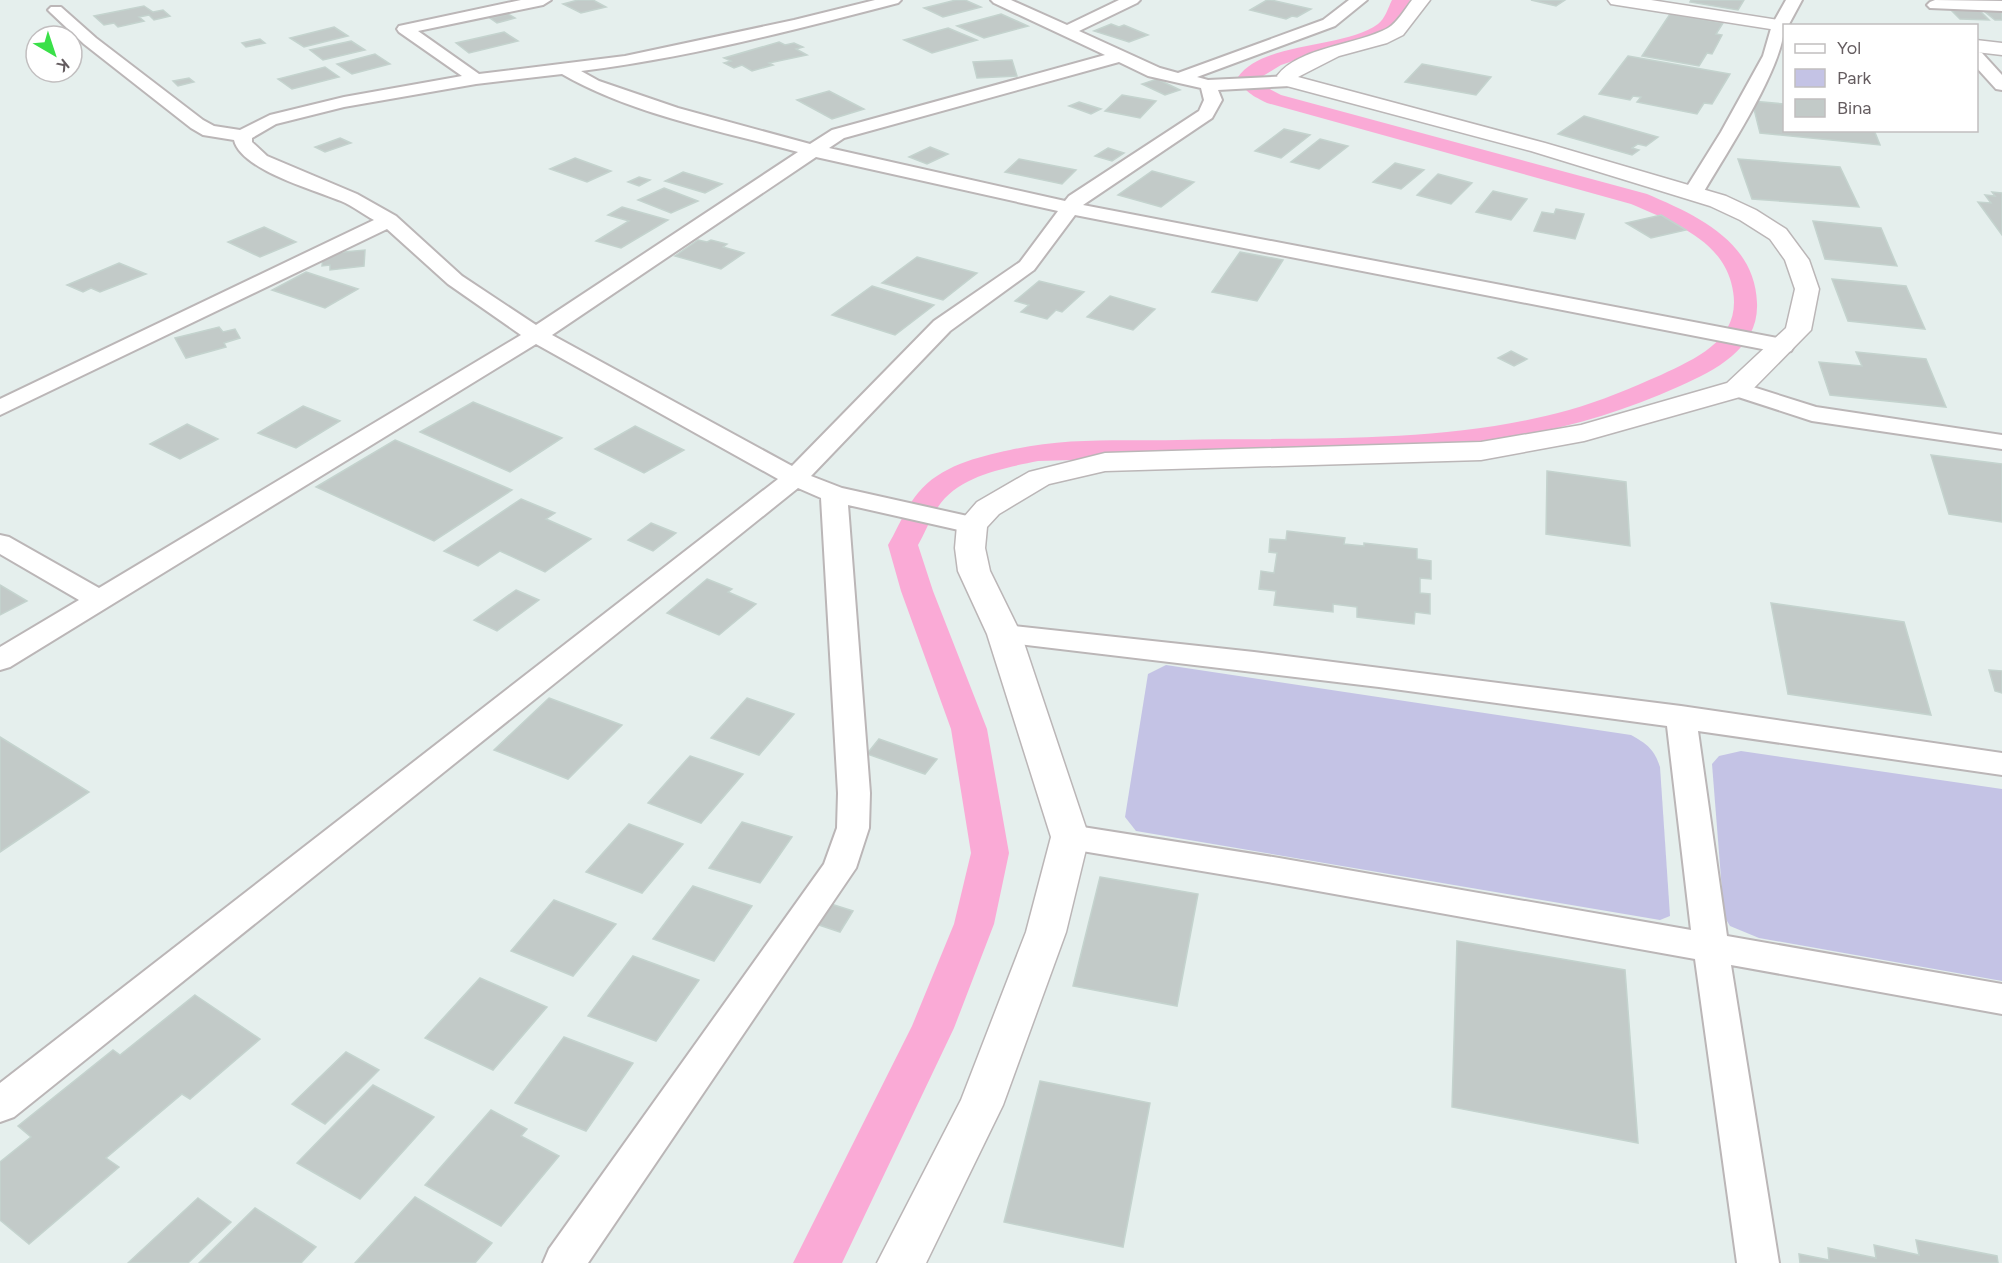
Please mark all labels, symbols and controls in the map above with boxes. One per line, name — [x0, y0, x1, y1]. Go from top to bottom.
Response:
north arrow — [24, 24, 84, 84]
legend — [1783, 24, 1978, 132]
text: Yol — [1837, 37, 1861, 59]
text: K — [53, 55, 73, 76]
text: Park — [1837, 67, 1872, 89]
text: Bina — [1837, 97, 1871, 119]

